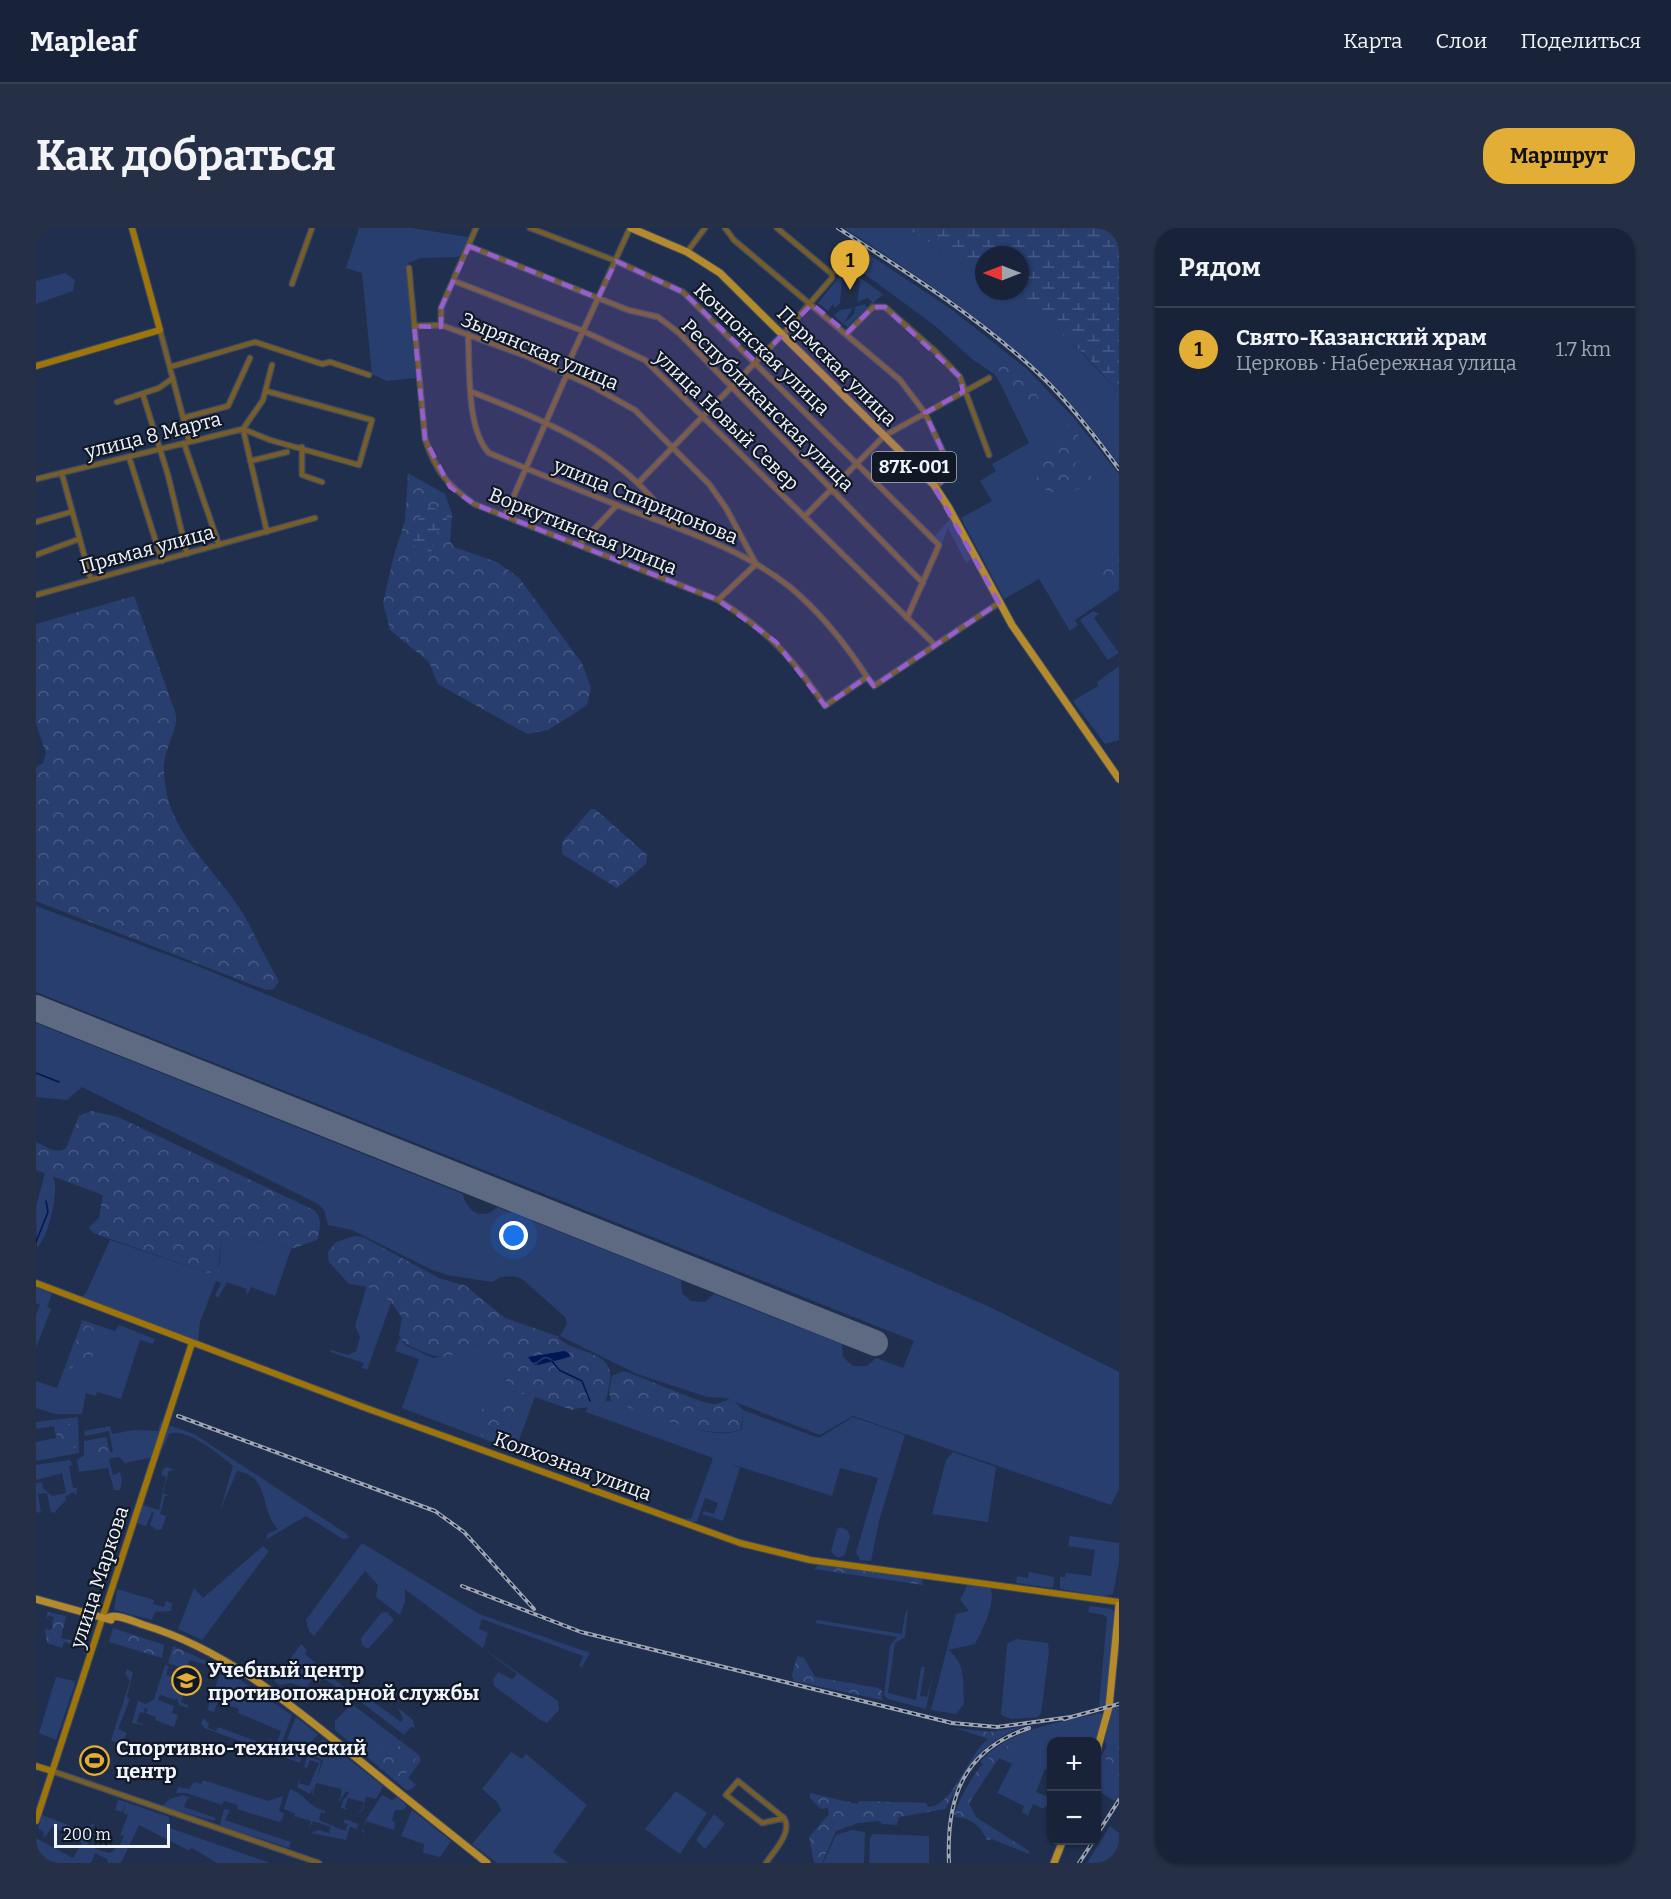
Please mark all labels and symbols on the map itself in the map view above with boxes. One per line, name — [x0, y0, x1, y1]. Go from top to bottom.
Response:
pin: 1 — [830, 241, 870, 290]
north arrow — [975, 246, 1029, 300]
street label: Кочпонская улица — [689, 278, 835, 420]
street label: Пермская улица — [772, 301, 902, 431]
street label: Зырянская улица — [457, 307, 623, 395]
street label: Республиканская улица — [677, 314, 859, 496]
street label: улица Новый Север — [649, 344, 804, 495]
street label: улица 8 Марта — [81, 406, 224, 464]
road number: 87К-001 — [872, 452, 956, 482]
street label: улица Спиридонова — [549, 453, 742, 549]
street label: Воркутинская улица — [485, 482, 681, 580]
street label: Прямая улица — [77, 519, 217, 578]
your location — [499, 1221, 528, 1250]
street label: Колхозная улица — [491, 1426, 655, 1506]
street label: улица Маркова — [64, 1503, 133, 1652]
place label: Учебный центр противопожарной службы — [208, 1658, 479, 1705]
school or university icon: Учебный центр противопожарной службы — [171, 1665, 203, 1697]
place label: Спортивно-технический центр — [116, 1736, 366, 1783]
sports icon: Спортивно-технический центр — [79, 1744, 111, 1776]
scale bar — [54, 1821, 170, 1848]

